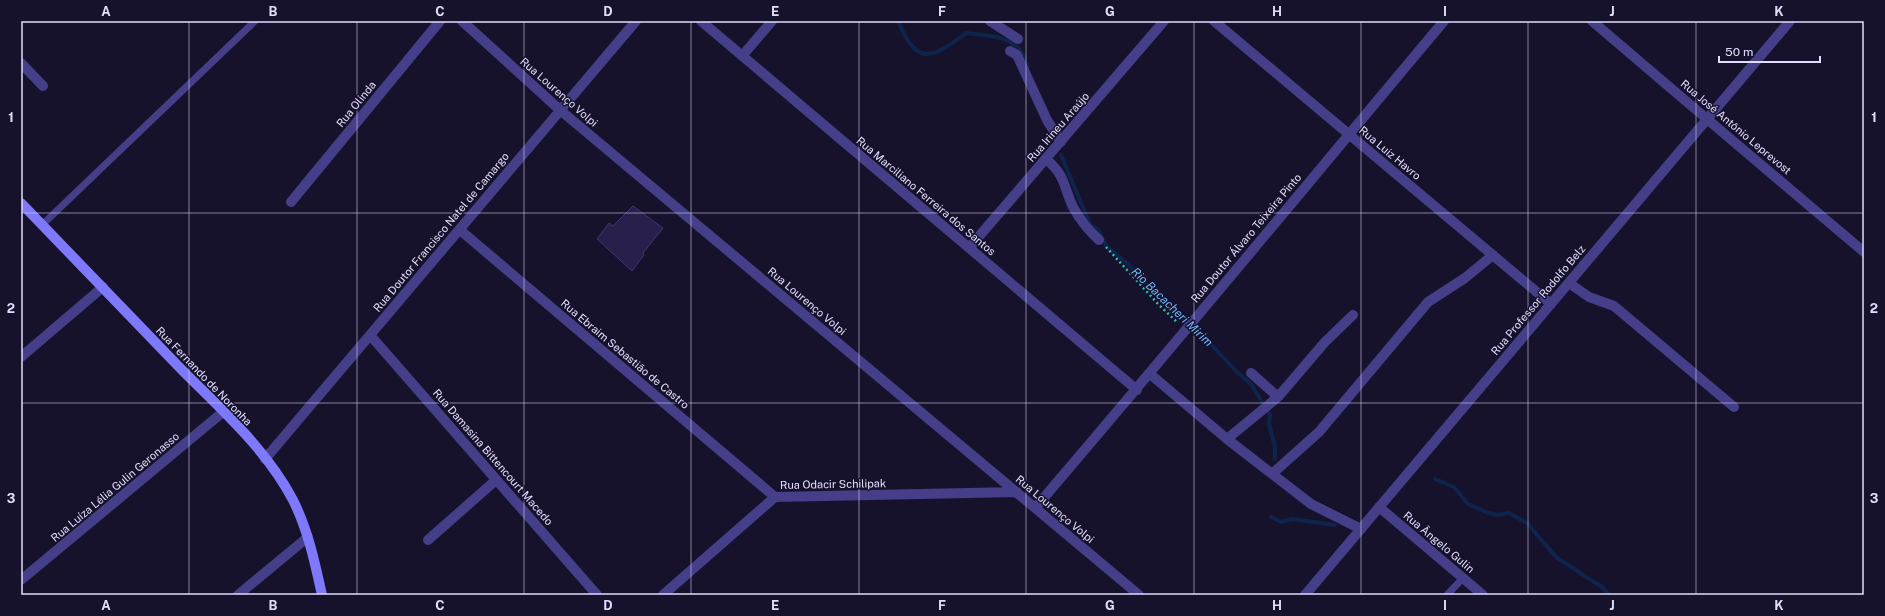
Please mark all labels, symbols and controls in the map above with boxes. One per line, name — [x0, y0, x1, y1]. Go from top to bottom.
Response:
text: A — [101, 4, 111, 19]
text: B — [269, 4, 278, 19]
text: C — [435, 4, 445, 19]
text: D — [603, 4, 613, 19]
text: E — [771, 4, 779, 19]
text: F — [938, 4, 946, 19]
text: G — [1105, 4, 1115, 19]
text: H — [1272, 4, 1282, 19]
text: I — [1443, 4, 1447, 19]
text: J — [1609, 4, 1615, 19]
text: K — [1774, 4, 1784, 19]
scale bar — [1719, 38, 1820, 64]
text: 50 m — [1725, 45, 1753, 59]
street label: Rua Lourenço Volpi — [517, 55, 600, 130]
street label: Rua José Antônio Leprevost — [1678, 77, 1794, 177]
street label: Rua Olinda — [334, 79, 378, 129]
street label: Rua Irineu Araújo — [1025, 90, 1091, 164]
text: 1 — [8, 110, 14, 125]
text: 1 — [1871, 110, 1877, 125]
street label: Rua Luiz Havro — [1357, 124, 1423, 182]
street label: Rua Marciliano Ferreira dos Santos — [854, 134, 998, 258]
street label: Rua Doutor Francisco Natel de Camargo — [371, 150, 511, 314]
street label: Rua Doutor Álvaro Teixeira Pinto — [1188, 171, 1303, 305]
street label: Rua Professor Rodolfo Belz — [1489, 243, 1587, 357]
street label: Rua Lourenço Volpi — [765, 265, 849, 338]
water label: Rio Bacacheri Mirim — [1129, 265, 1216, 349]
street label: Rua Ebraim Sebastião de Castro — [559, 297, 691, 411]
text: 2 — [7, 301, 15, 316]
text: 2 — [1870, 301, 1878, 316]
street label: Rua Fernando de Noronha — [154, 324, 254, 428]
street label: Rua Damasina Bittencourt Macedo — [431, 387, 555, 527]
street label: Rua Luíza Lélia Gulin Geronasso — [49, 430, 181, 544]
street label: Rua Lourenço Volpi — [1013, 473, 1097, 546]
street label: Rua Odacir Schilipak — [780, 477, 886, 491]
text: 3 — [7, 491, 16, 506]
text: 3 — [1870, 491, 1879, 506]
street label: Rua Ângelo Gulin — [1401, 509, 1477, 575]
text: A — [101, 598, 111, 613]
text: B — [269, 598, 278, 613]
text: C — [435, 598, 445, 613]
text: D — [603, 598, 613, 613]
text: E — [771, 598, 779, 613]
text: F — [938, 598, 946, 613]
text: G — [1105, 598, 1115, 613]
text: H — [1272, 598, 1282, 613]
text: I — [1443, 598, 1447, 613]
text: J — [1609, 598, 1615, 613]
text: K — [1774, 598, 1784, 613]

